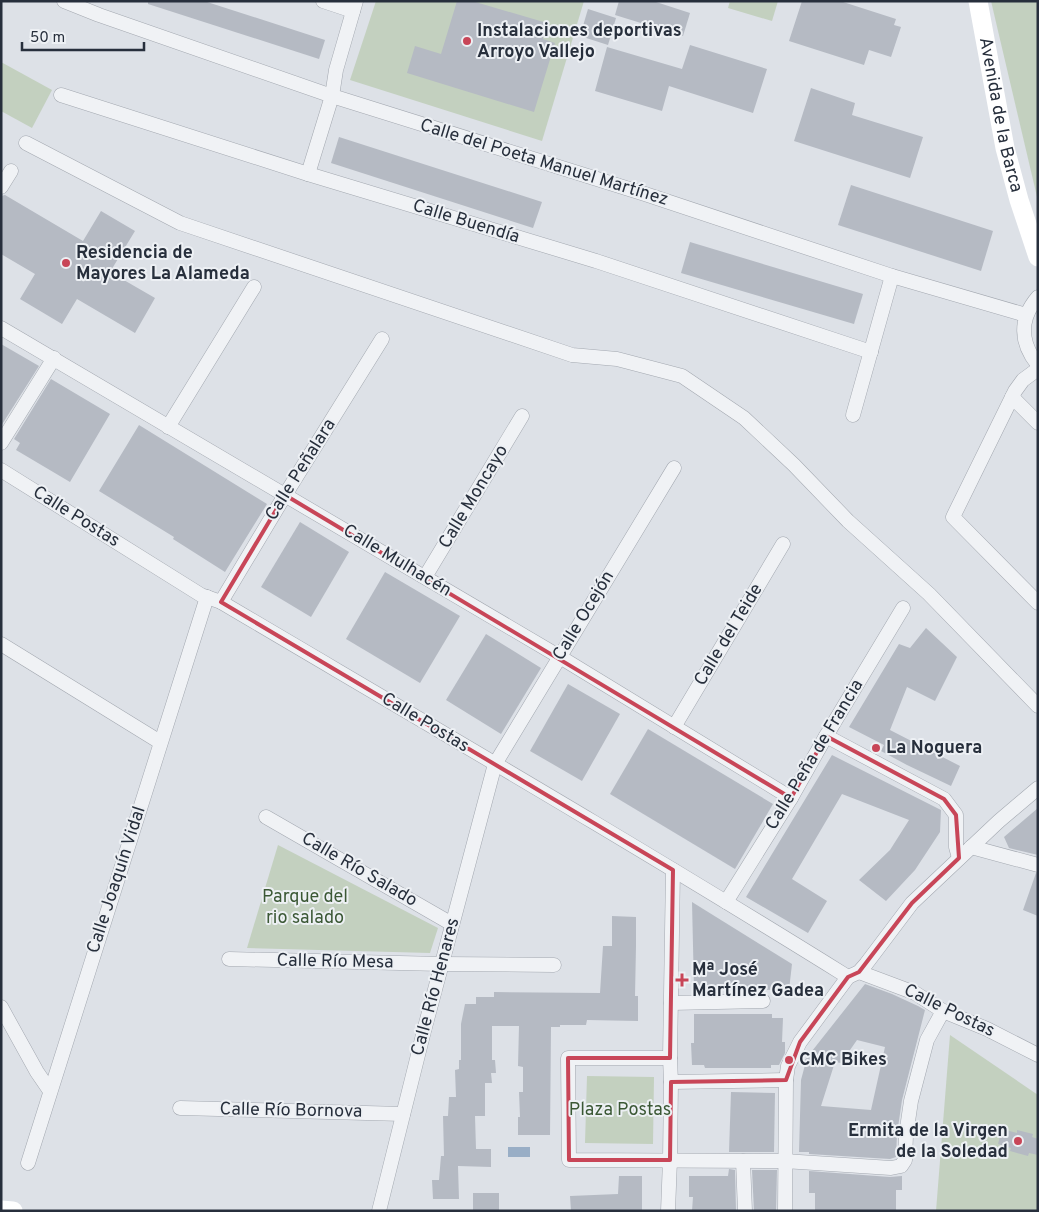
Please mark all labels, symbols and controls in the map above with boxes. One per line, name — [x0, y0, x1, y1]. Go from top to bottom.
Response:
scale bar — [22, 20, 145, 52]
place label: Instalaciones deportivas Arroyo Vallejo — [477, 20, 682, 64]
text: 50 m — [30, 29, 65, 48]
marker: Instalaciones deportivas Arroyo Vallejo — [461, 35, 473, 47]
street label: Avenida de la Barca — [973, 35, 1028, 195]
street label: Calle del Poeta Manuel Martínez — [417, 114, 671, 212]
street label: Calle Buendía — [410, 195, 522, 249]
place label: Residencia de Mayores La Alameda — [76, 242, 250, 286]
marker: Residencia de Mayores La Alameda — [60, 257, 72, 269]
street label: Calle Peñalara — [261, 415, 341, 525]
street label: Calle Moncayo — [434, 441, 514, 553]
street label: Calle Postas — [28, 481, 124, 553]
street label: Calle Mulhacén — [338, 520, 456, 602]
street label: Calle Ocejón — [548, 567, 620, 665]
street label: Calle del Teide — [689, 580, 769, 690]
street label: Calle Peña de Francia — [761, 675, 869, 835]
street label: Calle Postas — [377, 688, 473, 758]
place label: La Noguera — [886, 737, 982, 760]
marker: La Noguera — [870, 742, 882, 754]
street label: Calle Joaquín Vidal — [82, 803, 152, 957]
street label: Calle Río Salado — [297, 828, 421, 912]
park label: Parque del rio salado — [262, 886, 348, 930]
street label: Calle Río Henares — [406, 915, 466, 1059]
street label: Calle Río Mesa — [276, 949, 394, 975]
place label: Mª José Martínez Gadea — [692, 959, 824, 1003]
marker: Mª José Martínez Gadea — [676, 974, 688, 986]
street label: Calle Postas — [900, 979, 998, 1043]
place label: CMC Bikes — [799, 1049, 887, 1072]
marker: CMC Bikes — [783, 1054, 795, 1066]
street label: Calle Río Bornova — [219, 1098, 363, 1124]
park label: Plaza Postas — [569, 1099, 671, 1122]
place label: Ermita de la Virgen de la Soledad — [848, 1120, 1008, 1164]
marker: Ermita de la Virgen de la Soledad — [1012, 1135, 1024, 1147]

